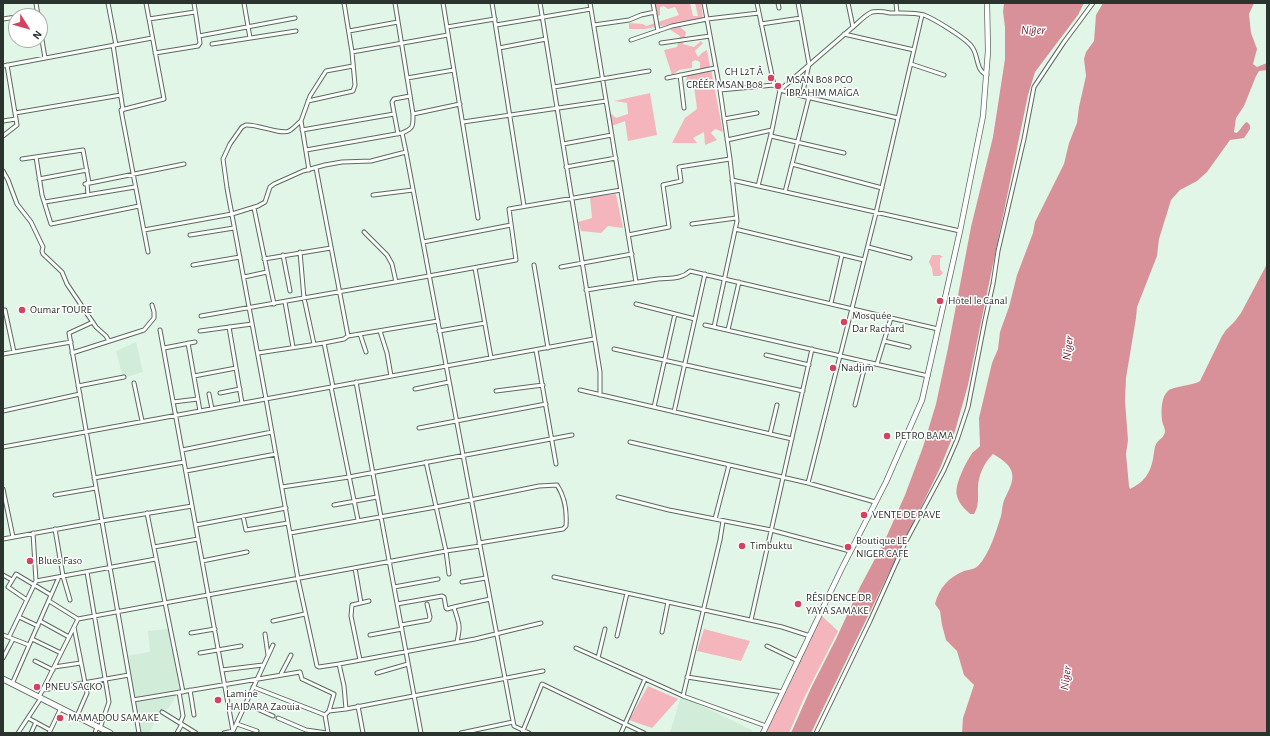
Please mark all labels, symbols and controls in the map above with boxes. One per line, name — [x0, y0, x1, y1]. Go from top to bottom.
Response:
north arrow — [8, 8, 48, 48]
water label: Niger — [1021, 23, 1045, 37]
text: N — [30, 29, 44, 41]
place label: CH L2T À CRÉÉR MSAN B08 — [686, 65, 763, 91]
marker: CH L2T À CRÉÉR MSAN B08 — [766, 73, 776, 83]
place label: MSAN B08 PCO IBRAHIM MAÏGA — [786, 73, 859, 99]
marker: MSAN B08 PCO IBRAHIM MAÏGA — [773, 81, 783, 91]
place label: Hôtel le Canal — [948, 294, 1007, 308]
marker: Hôtel le Canal — [935, 296, 945, 306]
place label: Oumar TOURE — [30, 303, 92, 317]
marker: Oumar TOURE — [17, 305, 27, 315]
place label: Mosquée Dar Rachard — [852, 309, 905, 335]
marker: Mosquée Dar Rachard — [839, 317, 849, 327]
water label: Niger — [1060, 335, 1076, 361]
place label: Nadjim — [841, 361, 873, 375]
marker: Nadjim — [828, 363, 838, 373]
place label: PETRO BAMA — [895, 429, 954, 443]
marker: PETRO BAMA — [882, 431, 892, 441]
place label: VENTE DE PAVE — [872, 508, 940, 522]
marker: VENTE DE PAVE — [859, 510, 869, 520]
place label: Boutique LE NIGER CAFE — [856, 534, 908, 560]
place label: Timbuktu — [750, 539, 792, 553]
marker: Timbuktu — [737, 541, 747, 551]
marker: Boutique LE NIGER CAFE — [843, 542, 853, 552]
place label: Blues Faso — [38, 554, 82, 568]
marker: Blues Faso — [25, 556, 35, 566]
place label: RÉSIDENCE DR YAYA SAMAKE — [806, 591, 871, 617]
marker: RÉSIDENCE DR YAYA SAMAKE — [793, 599, 803, 609]
water label: Niger — [1057, 665, 1075, 691]
place label: PNEU SACKO — [45, 680, 102, 694]
marker: PNEU SACKO — [32, 682, 42, 692]
place label: Lamine HAIDARA Zaouia — [226, 687, 300, 713]
marker: Lamine HAIDARA Zaouia — [213, 695, 223, 705]
place label: MAMADOU SAMAKE — [68, 711, 159, 725]
marker: MAMADOU SAMAKE — [55, 713, 65, 723]

